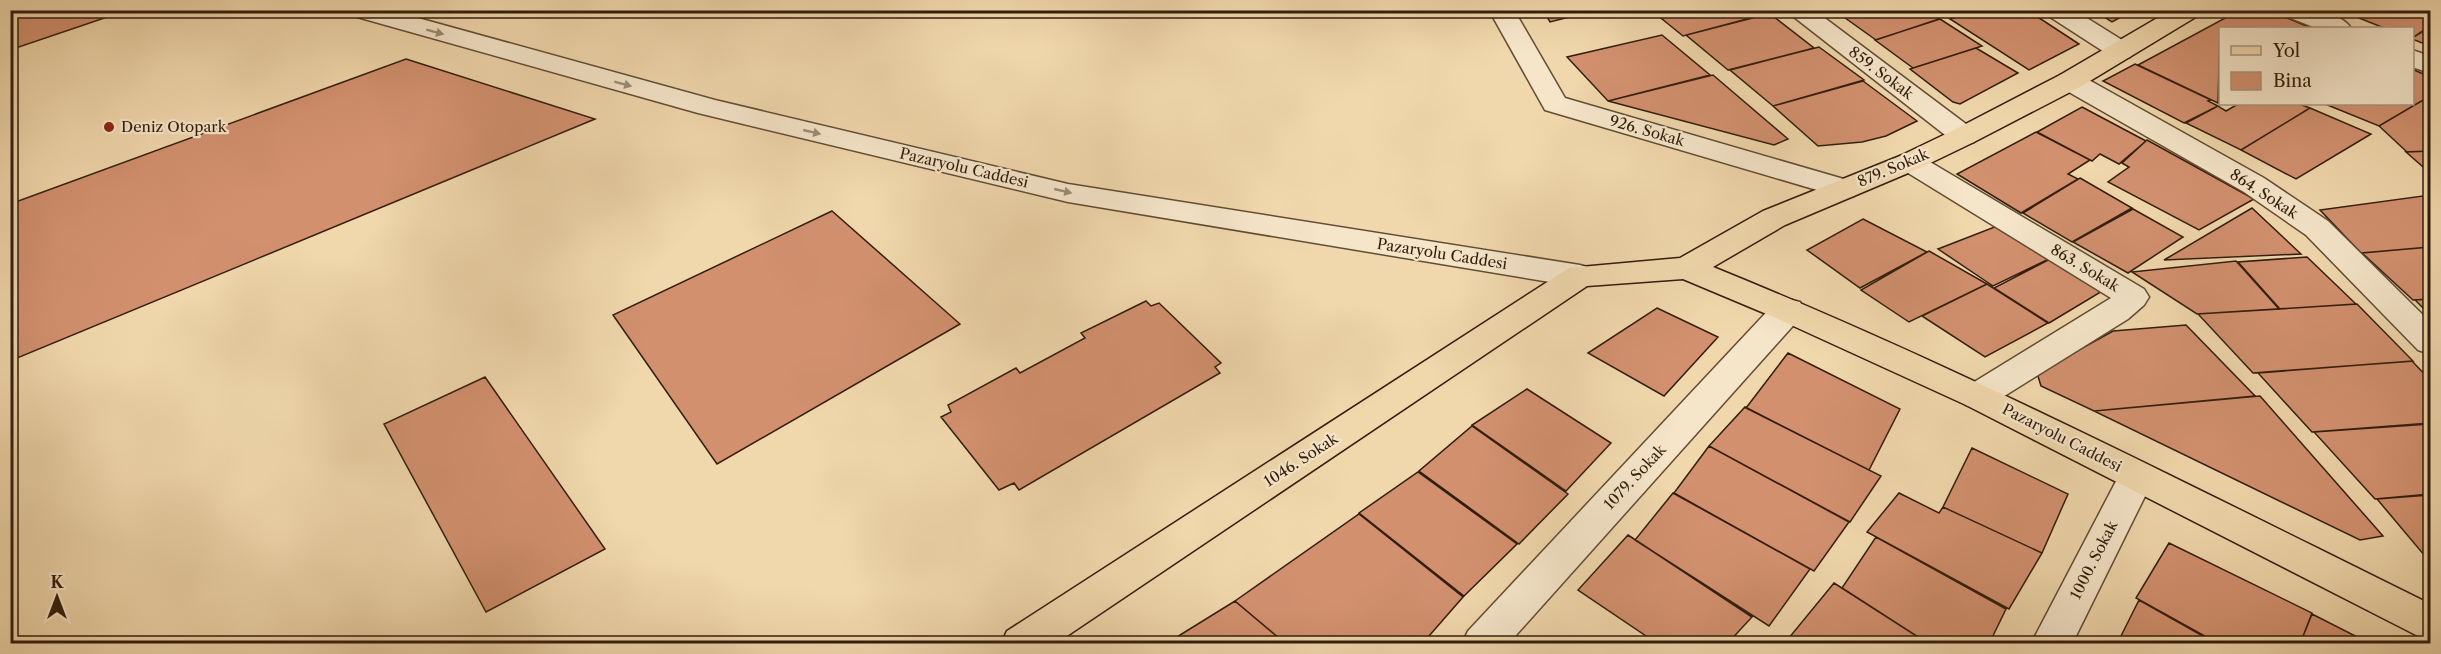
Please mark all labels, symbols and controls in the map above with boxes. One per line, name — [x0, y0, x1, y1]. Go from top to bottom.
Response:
legend — [2219, 27, 2414, 105]
one-way arrow — [426, 28, 444, 37]
text: Yol — [2272, 40, 2300, 62]
street label: 859. Sokak — [1845, 42, 1918, 104]
text: Bina — [2273, 70, 2312, 92]
one-way arrow — [614, 80, 632, 89]
street label: 926. Sokak — [1607, 111, 1688, 151]
place label: Deniz Otopark — [121, 117, 228, 136]
marker: Deniz Otopark — [102, 120, 116, 134]
one-way arrow — [803, 128, 822, 137]
street label: Pazaryolu Caddesi — [898, 143, 1031, 192]
street label: 879. Sokak — [1854, 144, 1932, 191]
street label: 864. Sokak — [2227, 165, 2303, 223]
one-way arrow — [1054, 187, 1072, 197]
street label: Pazaryolu Caddesi — [1376, 234, 1509, 273]
street label: 863. Sokak — [2047, 240, 2124, 296]
street label: Pazaryolu Caddesi — [1999, 399, 2126, 476]
street label: 1046. Sokak — [1260, 428, 1342, 491]
street label: 1079. Sokak — [1600, 439, 1671, 513]
street label: 1000. Sokak — [2066, 516, 2122, 602]
north arrow — [27, 567, 87, 627]
text: K — [51, 572, 65, 592]

